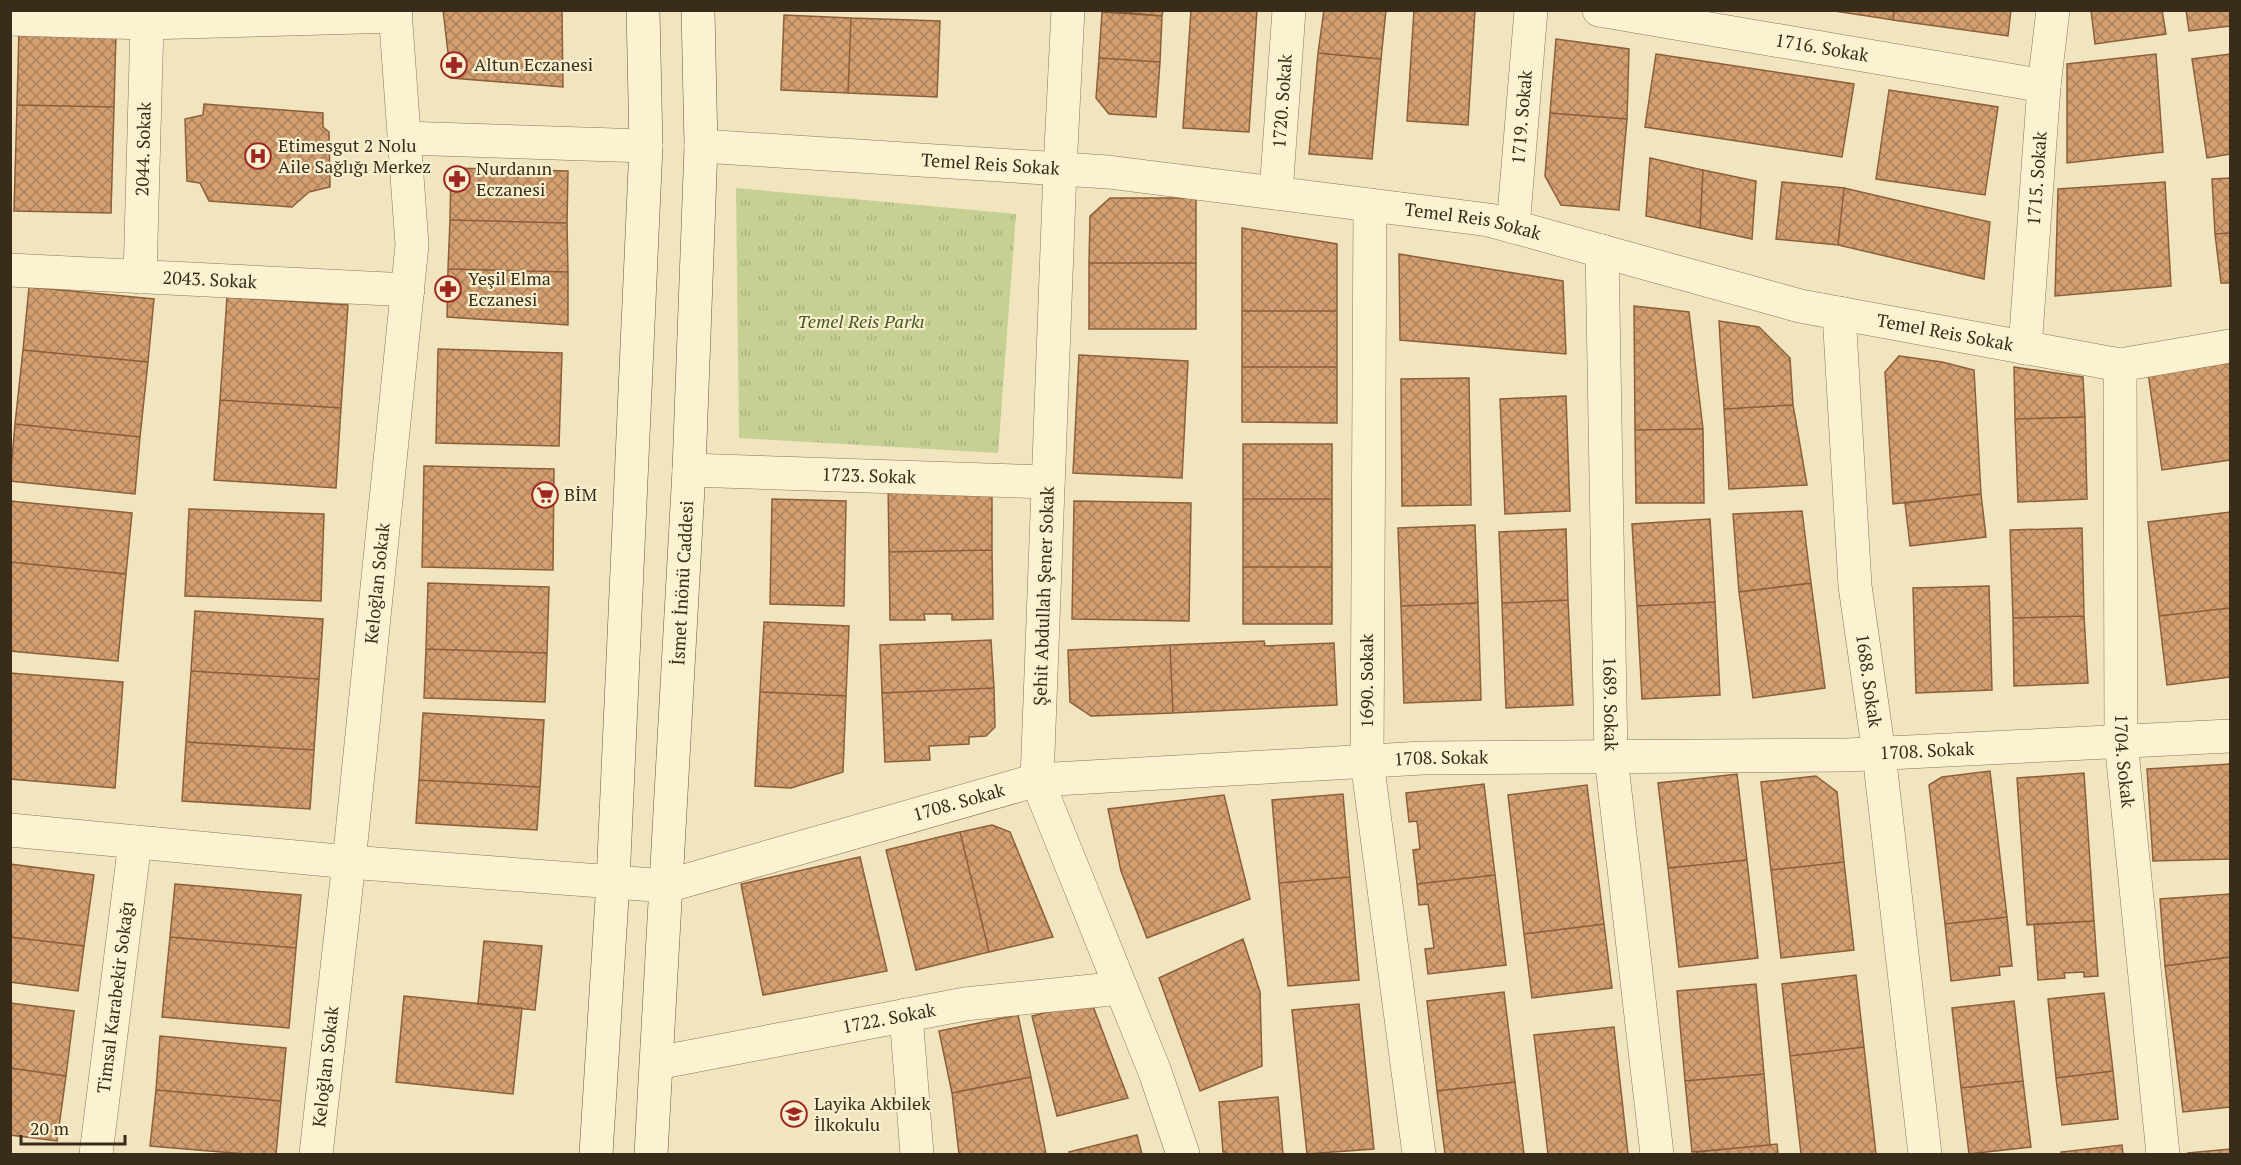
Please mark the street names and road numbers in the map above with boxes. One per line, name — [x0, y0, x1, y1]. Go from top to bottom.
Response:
street label: 1716. Sokak — [1773, 27, 1871, 67]
street label: 1720. Sokak — [1266, 53, 1297, 149]
street label: 1719. Sokak — [1505, 69, 1537, 165]
street label: 2044. Sokak — [129, 101, 156, 197]
street label: 1715. Sokak — [2021, 130, 2052, 226]
street label: Temel Reis Sokak — [921, 147, 1061, 180]
street label: Temel Reis Sokak — [1403, 196, 1545, 245]
street label: 2043. Sokak — [162, 265, 258, 293]
street label: Temel Reis Sokak — [1875, 307, 2016, 356]
street label: 1723. Sokak — [821, 461, 917, 489]
street label: Şehit Abdullah Şener Sokak — [1027, 485, 1059, 706]
street label: İsmet İnönü Caddesi — [665, 500, 698, 666]
street label: Keloğlan Sokak — [358, 521, 395, 645]
street label: 1688. Sokak — [1851, 632, 1888, 730]
street label: 1690. Sokak — [1354, 633, 1378, 728]
street label: 1689. Sokak — [1598, 656, 1624, 752]
street label: 1704. Sokak — [2110, 714, 2141, 810]
street label: 1708. Sokak — [1879, 736, 1975, 764]
street label: 1708. Sokak — [1393, 745, 1489, 771]
street label: 1708. Sokak — [910, 777, 1008, 826]
street label: Timsal Karabekir Sokağı — [91, 900, 139, 1095]
street label: 1722. Sokak — [840, 997, 938, 1038]
street label: Keloğlan Sokak — [306, 1004, 344, 1128]

